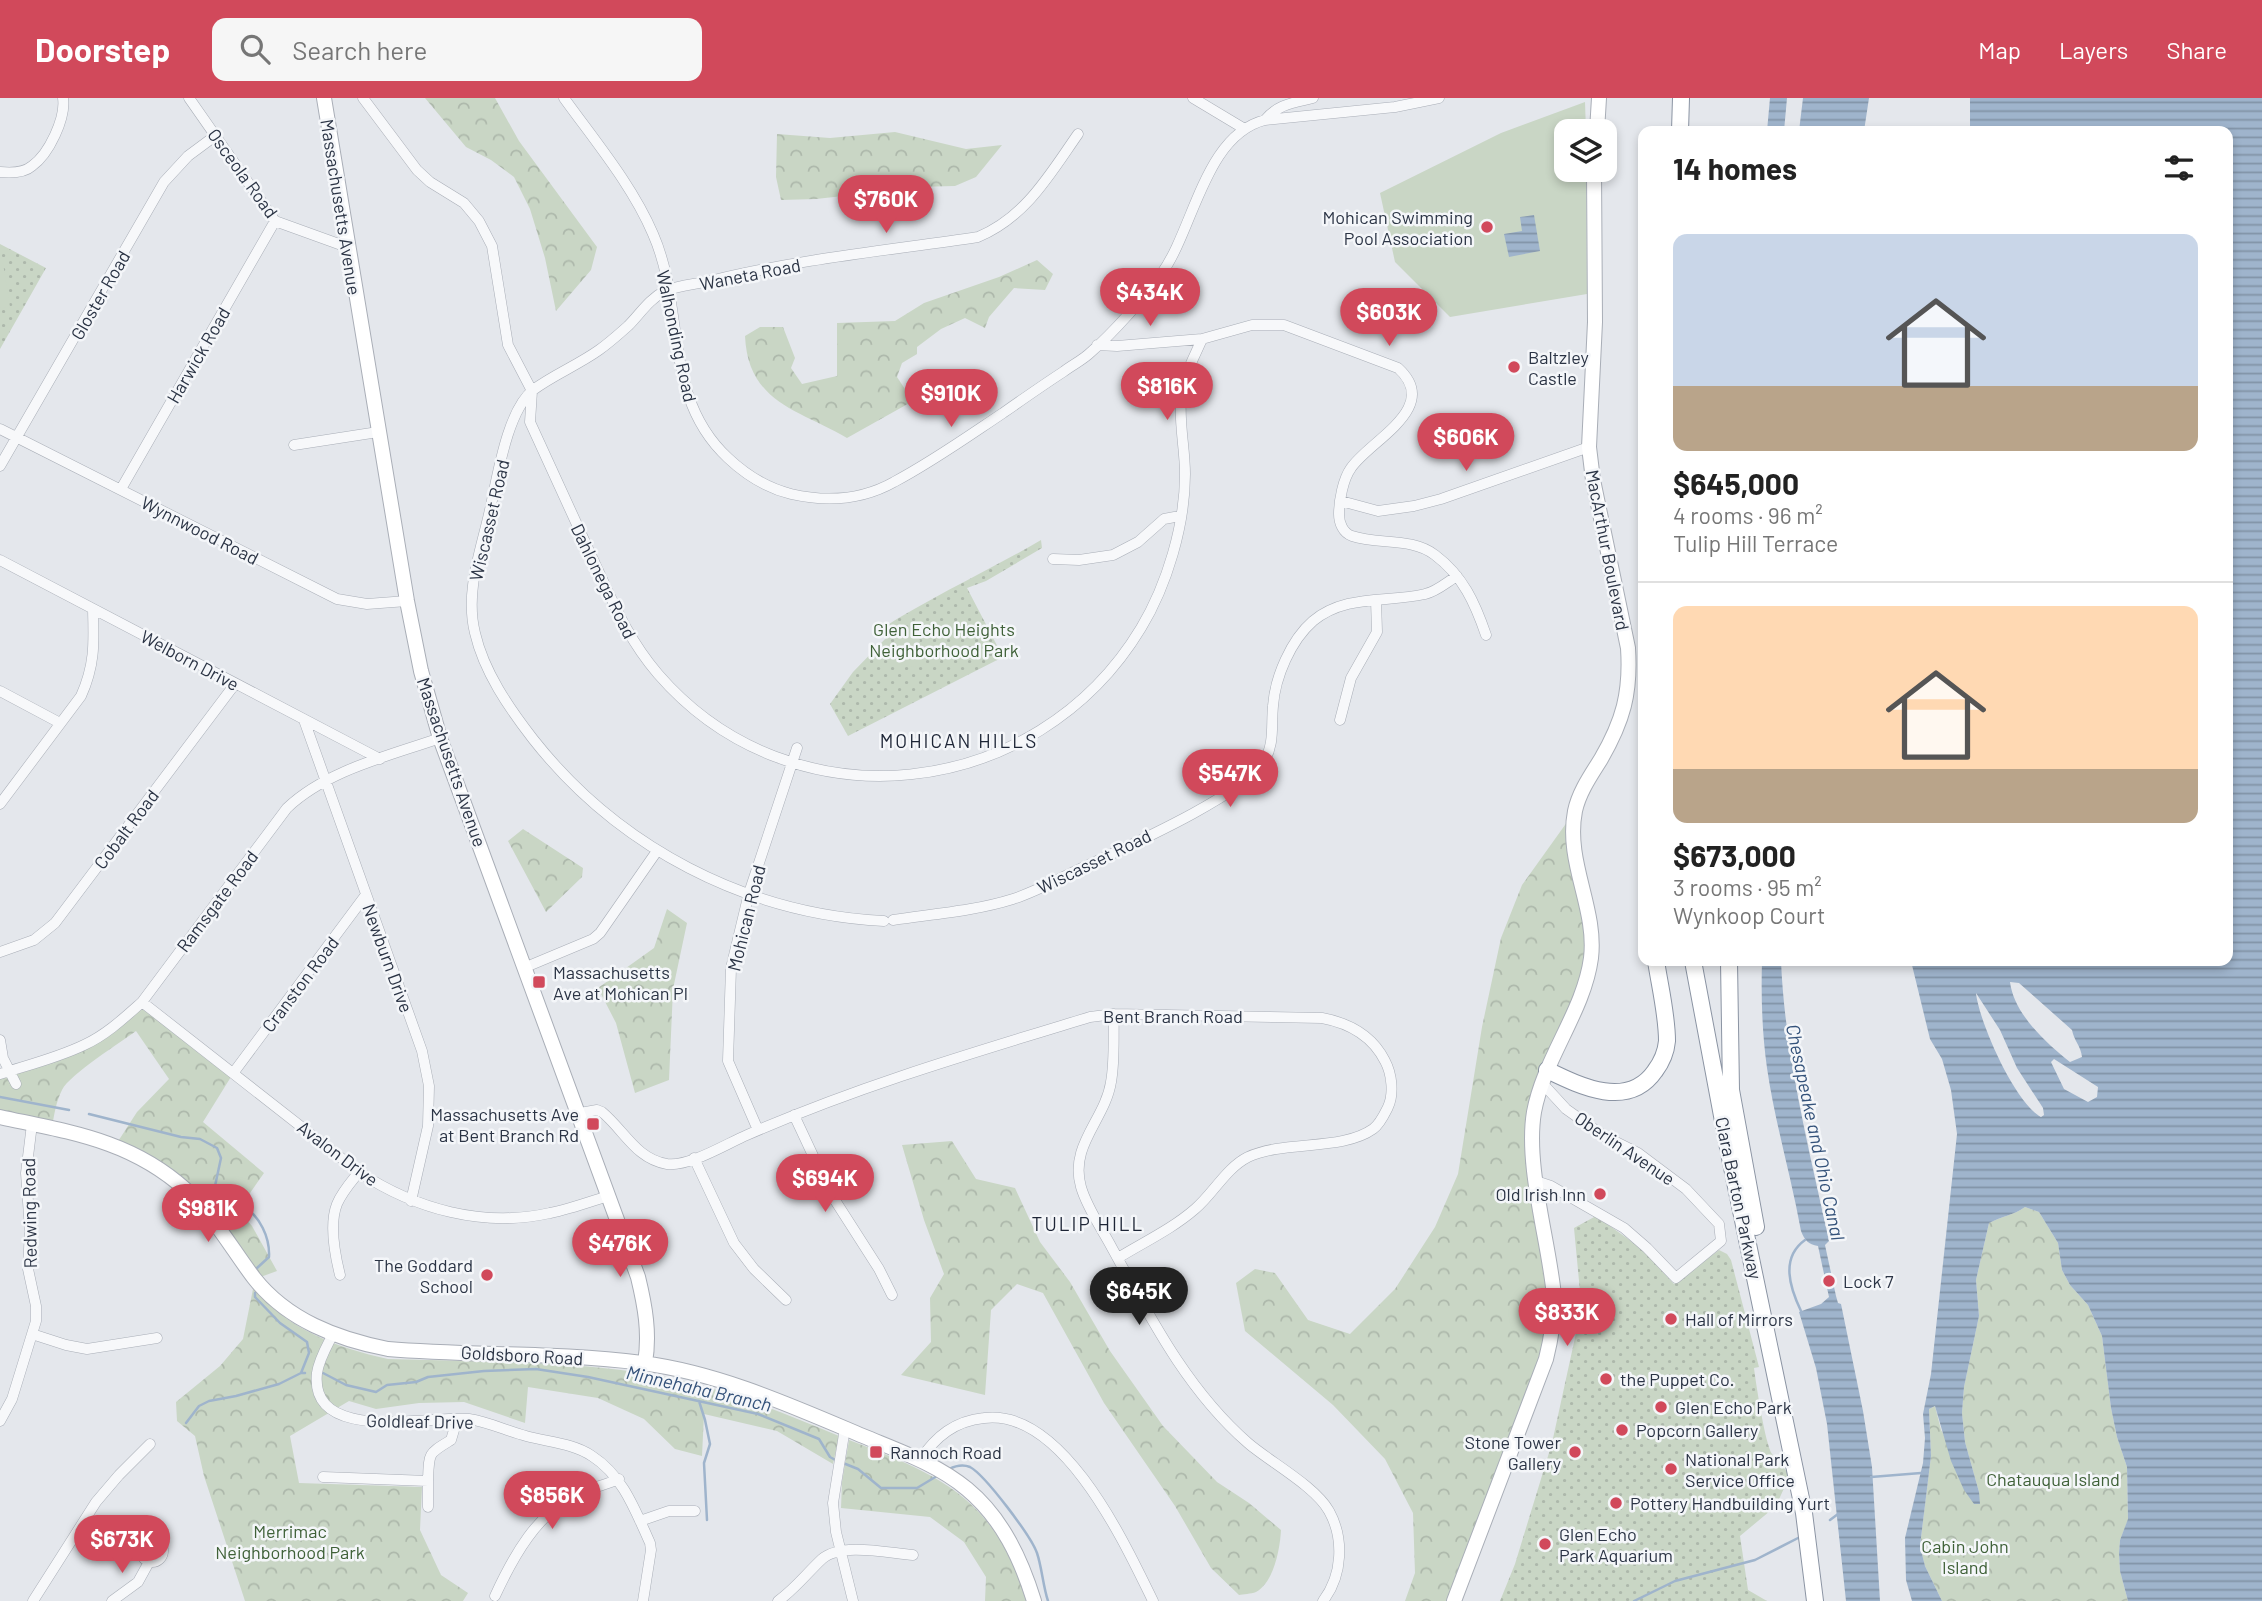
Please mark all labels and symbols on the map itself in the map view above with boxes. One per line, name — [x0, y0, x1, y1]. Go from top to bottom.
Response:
street label: Massachusetts Avenue — [316, 118, 366, 296]
street label: Osceola Road — [203, 124, 283, 222]
pin: $760K — [837, 176, 935, 235]
place label: Mohican Swimming Pool Association — [1322, 206, 1473, 249]
marker: Mohican Swimming Pool Association — [1479, 219, 1495, 235]
street label: Gloster Road — [66, 246, 134, 344]
street label: Waneta Road — [698, 253, 802, 295]
street label: Walhonding Road — [652, 268, 702, 404]
pin: $434K — [1101, 268, 1199, 328]
pin: $603K — [1340, 288, 1438, 348]
street label: Harwick Road — [162, 303, 234, 407]
place label: Baltzley Castle — [1528, 346, 1589, 389]
marker: Baltzley Castle — [1506, 359, 1522, 375]
pin: $816K — [1118, 362, 1216, 422]
pin: $910K — [902, 370, 1000, 429]
pin: $606K — [1417, 414, 1515, 473]
street label: Wiscasset Road — [464, 457, 514, 583]
street label: MacArthur Boulevard — [1582, 468, 1634, 632]
street label: Wynnwood Road — [138, 491, 262, 569]
street label: Dahlonega Road — [567, 520, 641, 642]
park label: Glen Echo Heights Neighborhood Park — [869, 618, 1019, 661]
street label: Welborn Drive — [137, 625, 243, 695]
street label: Massachusetts Avenue — [413, 674, 491, 850]
district label: MOHICAN HILLS — [880, 729, 1038, 752]
pin: $547K — [1181, 750, 1279, 809]
street label: Cobalt Road — [89, 785, 163, 873]
street label: Wiscasset Road — [1033, 824, 1155, 898]
street label: Ramsgate Road — [172, 846, 262, 956]
street label: Mohican Road — [722, 863, 770, 973]
street label: Newburn Drive — [358, 901, 418, 1015]
street label: Cranston Road — [257, 932, 343, 1036]
place label: Massachusetts Ave at Mohican Pl — [553, 961, 688, 1004]
marker: Massachusetts Ave at Mohican Pl — [531, 974, 547, 990]
street label: Bent Branch Road — [1103, 1005, 1243, 1027]
water label: Chesapeake and Ohio Canal — [1782, 1022, 1850, 1243]
place label: Massachusetts Ave at Bent Branch Rd — [430, 1103, 579, 1146]
street label: Oberlin Avenue — [1571, 1106, 1679, 1190]
street label: Clara Barton Parkway — [1711, 1115, 1767, 1281]
street label: Avalon Drive — [293, 1116, 383, 1190]
marker: Massachusetts Ave at Bent Branch Rd — [585, 1116, 601, 1132]
pin: $694K — [776, 1154, 874, 1214]
street label: Redwing Road — [17, 1157, 41, 1269]
place label: Old Irish Inn — [1495, 1183, 1586, 1205]
pin: $981K — [159, 1184, 257, 1244]
marker: Old Irish Inn — [1592, 1186, 1608, 1202]
district label: TULIP HILL — [1032, 1212, 1144, 1235]
pin: $476K — [571, 1220, 669, 1279]
place label: The Goddard School — [374, 1254, 473, 1297]
marker: The Goddard School — [479, 1267, 495, 1283]
pin: $645K — [1090, 1268, 1188, 1327]
place label: Lock 7 — [1843, 1270, 1894, 1292]
marker: Lock 7 — [1821, 1273, 1837, 1289]
pin: $833K — [1518, 1288, 1616, 1348]
place label: Hall of Mirrors — [1685, 1308, 1793, 1330]
marker: Hall of Mirrors — [1663, 1311, 1679, 1327]
street label: Goldsboro Road — [460, 1341, 584, 1369]
water label: Minnehaha Branch — [624, 1360, 774, 1416]
place label: the Puppet Co. — [1620, 1368, 1735, 1390]
marker: the Puppet Co. — [1598, 1371, 1614, 1387]
place label: Glen Echo Park — [1675, 1396, 1792, 1418]
marker: Glen Echo Park — [1653, 1399, 1669, 1415]
street label: Goldleaf Drive — [366, 1409, 474, 1433]
place label: Popcorn Gallery — [1636, 1419, 1758, 1441]
marker: Popcorn Gallery — [1614, 1422, 1630, 1438]
place label: Stone Tower Gallery — [1464, 1431, 1561, 1474]
place label: Rannoch Road — [890, 1441, 1002, 1463]
marker: Rannoch Road — [868, 1444, 884, 1460]
marker: Stone Tower Gallery — [1567, 1444, 1583, 1460]
place label: National Park Service Office — [1685, 1448, 1795, 1491]
marker: National Park Service Office — [1663, 1461, 1679, 1477]
park label: Chatauqua Island — [1986, 1468, 2120, 1490]
pin: $856K — [503, 1472, 601, 1531]
place label: Pottery Handbuilding Yurt — [1630, 1492, 1830, 1514]
marker: Pottery Handbuilding Yurt — [1608, 1495, 1624, 1511]
pin: $673K — [73, 1516, 171, 1575]
park label: Merrimac Neighborhood Park — [215, 1520, 365, 1563]
place label: Glen Echo Park Aquarium — [1559, 1523, 1673, 1566]
park label: Cabin John Island — [1921, 1535, 2009, 1578]
marker: Glen Echo Park Aquarium — [1537, 1536, 1553, 1552]

